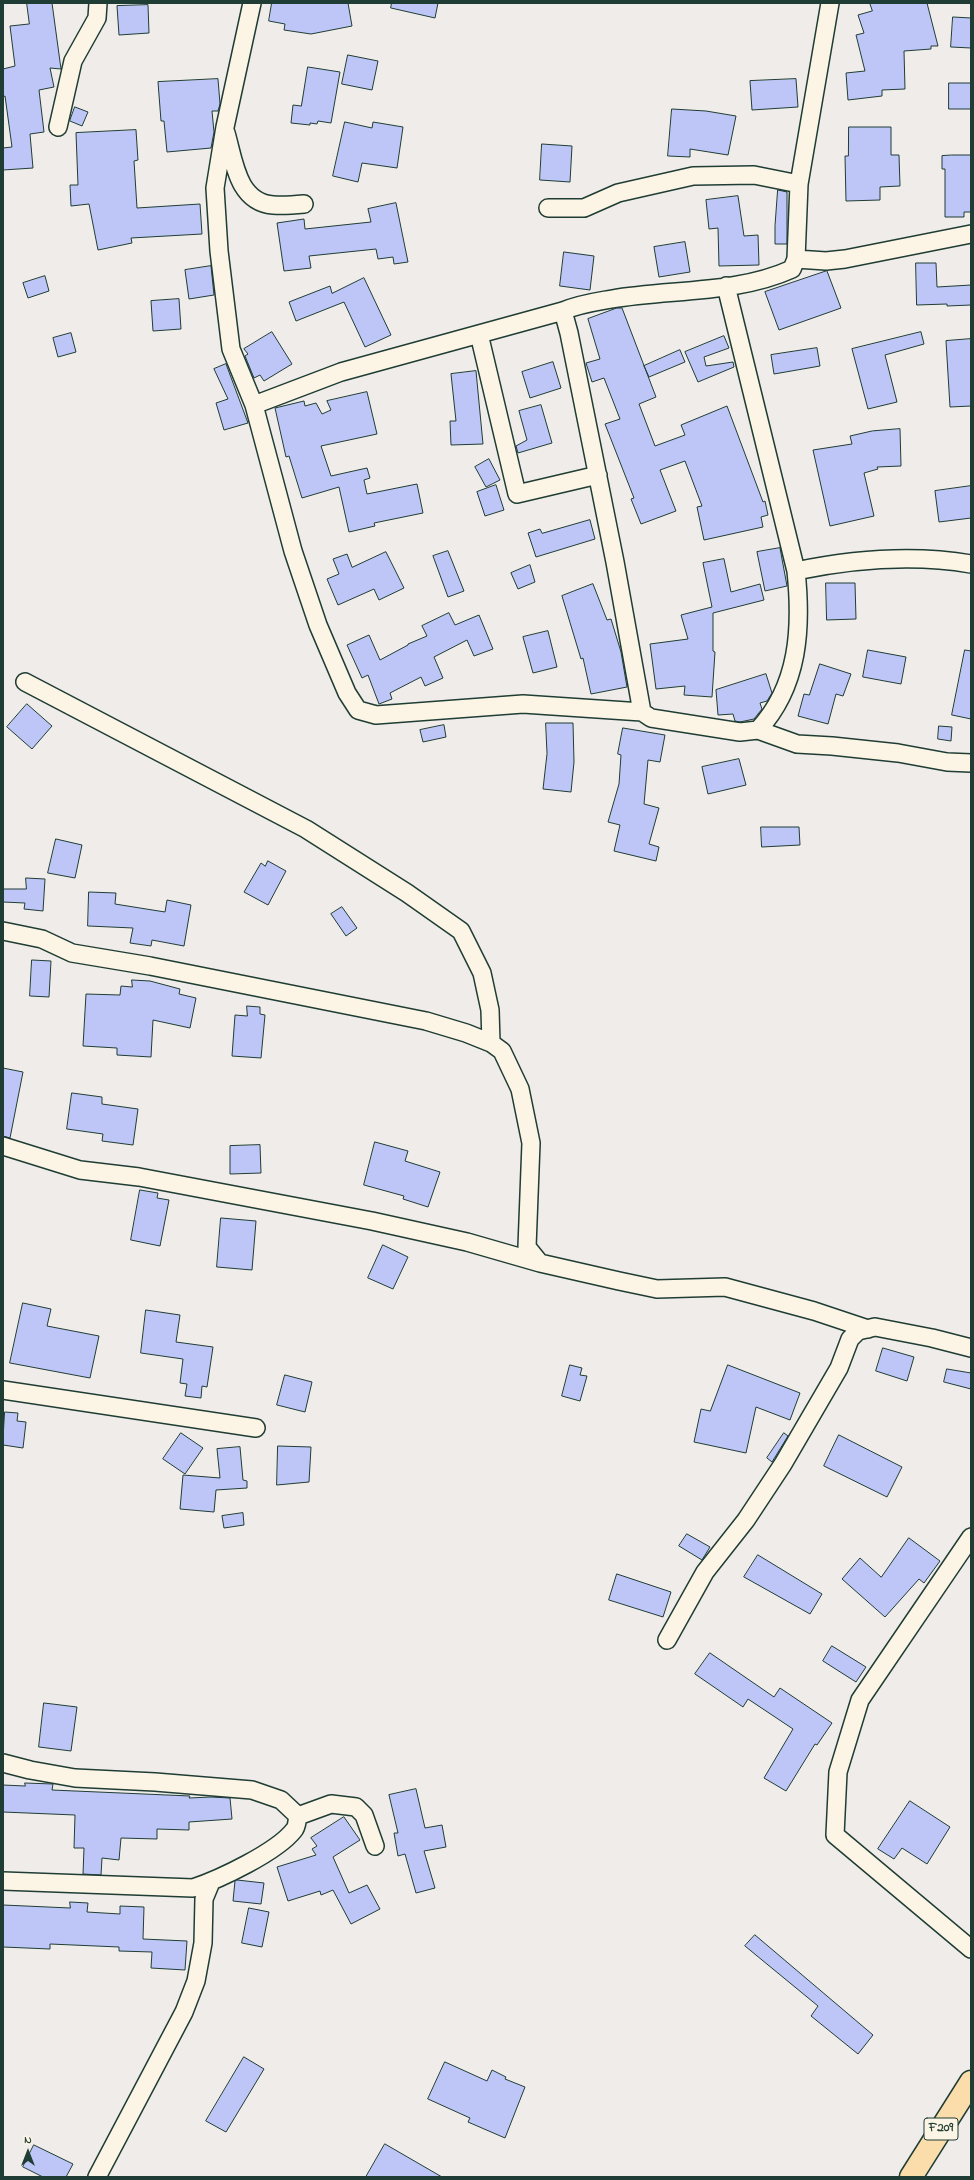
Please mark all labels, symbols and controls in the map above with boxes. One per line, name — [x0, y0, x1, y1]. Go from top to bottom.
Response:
road number: F209 — [924, 2118, 958, 2140]
north arrow — [8, 2132, 48, 2172]
text: N — [24, 2132, 32, 2148]

